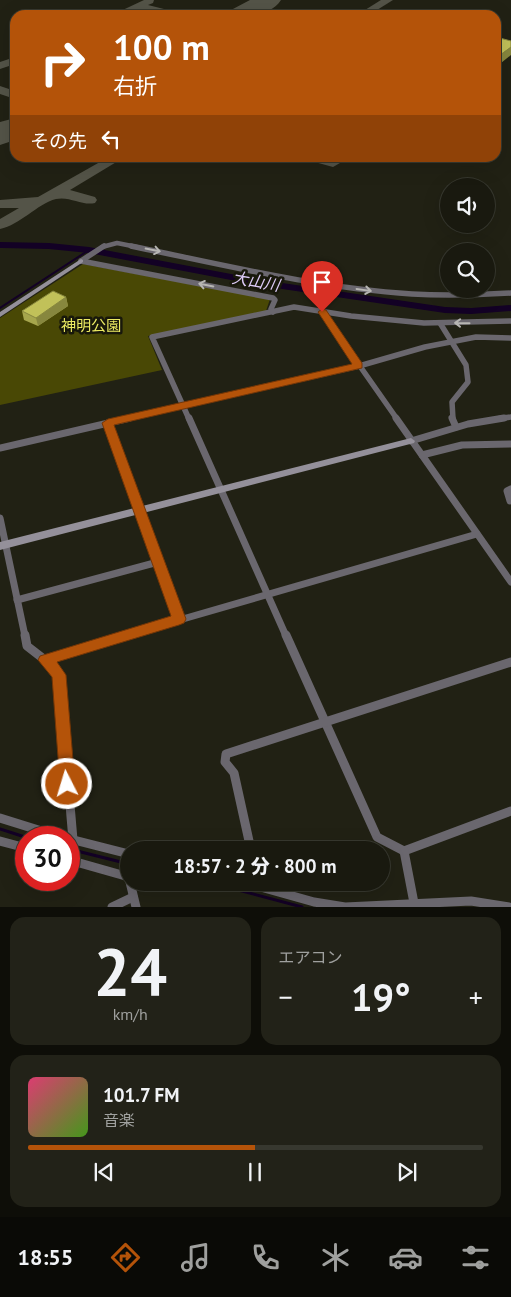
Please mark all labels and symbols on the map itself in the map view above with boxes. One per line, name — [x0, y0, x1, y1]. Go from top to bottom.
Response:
one-way arrow — [145, 246, 161, 256]
pin — [301, 261, 343, 312]
water label: 大山川 — [231, 267, 283, 295]
one-way arrow — [199, 280, 215, 289]
one-way arrow — [356, 285, 372, 295]
park label: 神明公園 — [61, 316, 121, 335]
one-way arrow — [455, 318, 471, 328]
position arrow — [40, 757, 92, 809]
speed limit sign: 30 — [15, 826, 80, 891]

